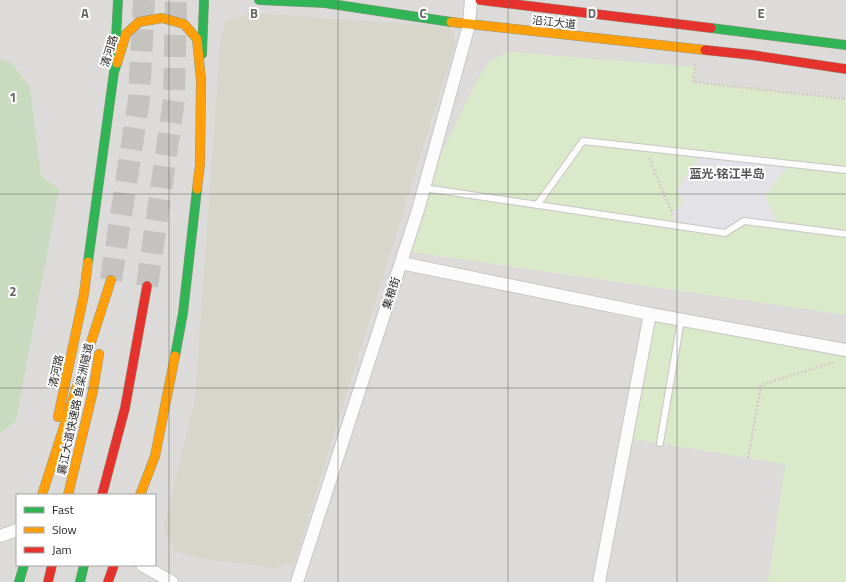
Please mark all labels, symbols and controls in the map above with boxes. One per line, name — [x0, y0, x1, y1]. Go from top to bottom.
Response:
text: A — [81, 3, 89, 23]
text: B — [250, 3, 258, 23]
text: C — [419, 3, 427, 23]
text: D — [588, 3, 596, 23]
text: E — [757, 3, 765, 23]
street label: 沿江大道 — [531, 12, 577, 32]
street label: 清河路 — [97, 33, 121, 69]
text: 1 — [9, 87, 17, 107]
district label: 蓝光·铭江半岛 — [689, 164, 765, 183]
street label: 集粮街 — [378, 275, 404, 311]
text: 2 — [9, 281, 17, 301]
street label: 襄江大道快速路 鱼梁洲隧道 — [53, 342, 97, 476]
street label: 清河路 — [45, 353, 67, 389]
legend — [16, 494, 156, 566]
text: Fast — [52, 500, 75, 519]
text: Slow — [52, 520, 77, 539]
text: Jam — [52, 540, 72, 559]

